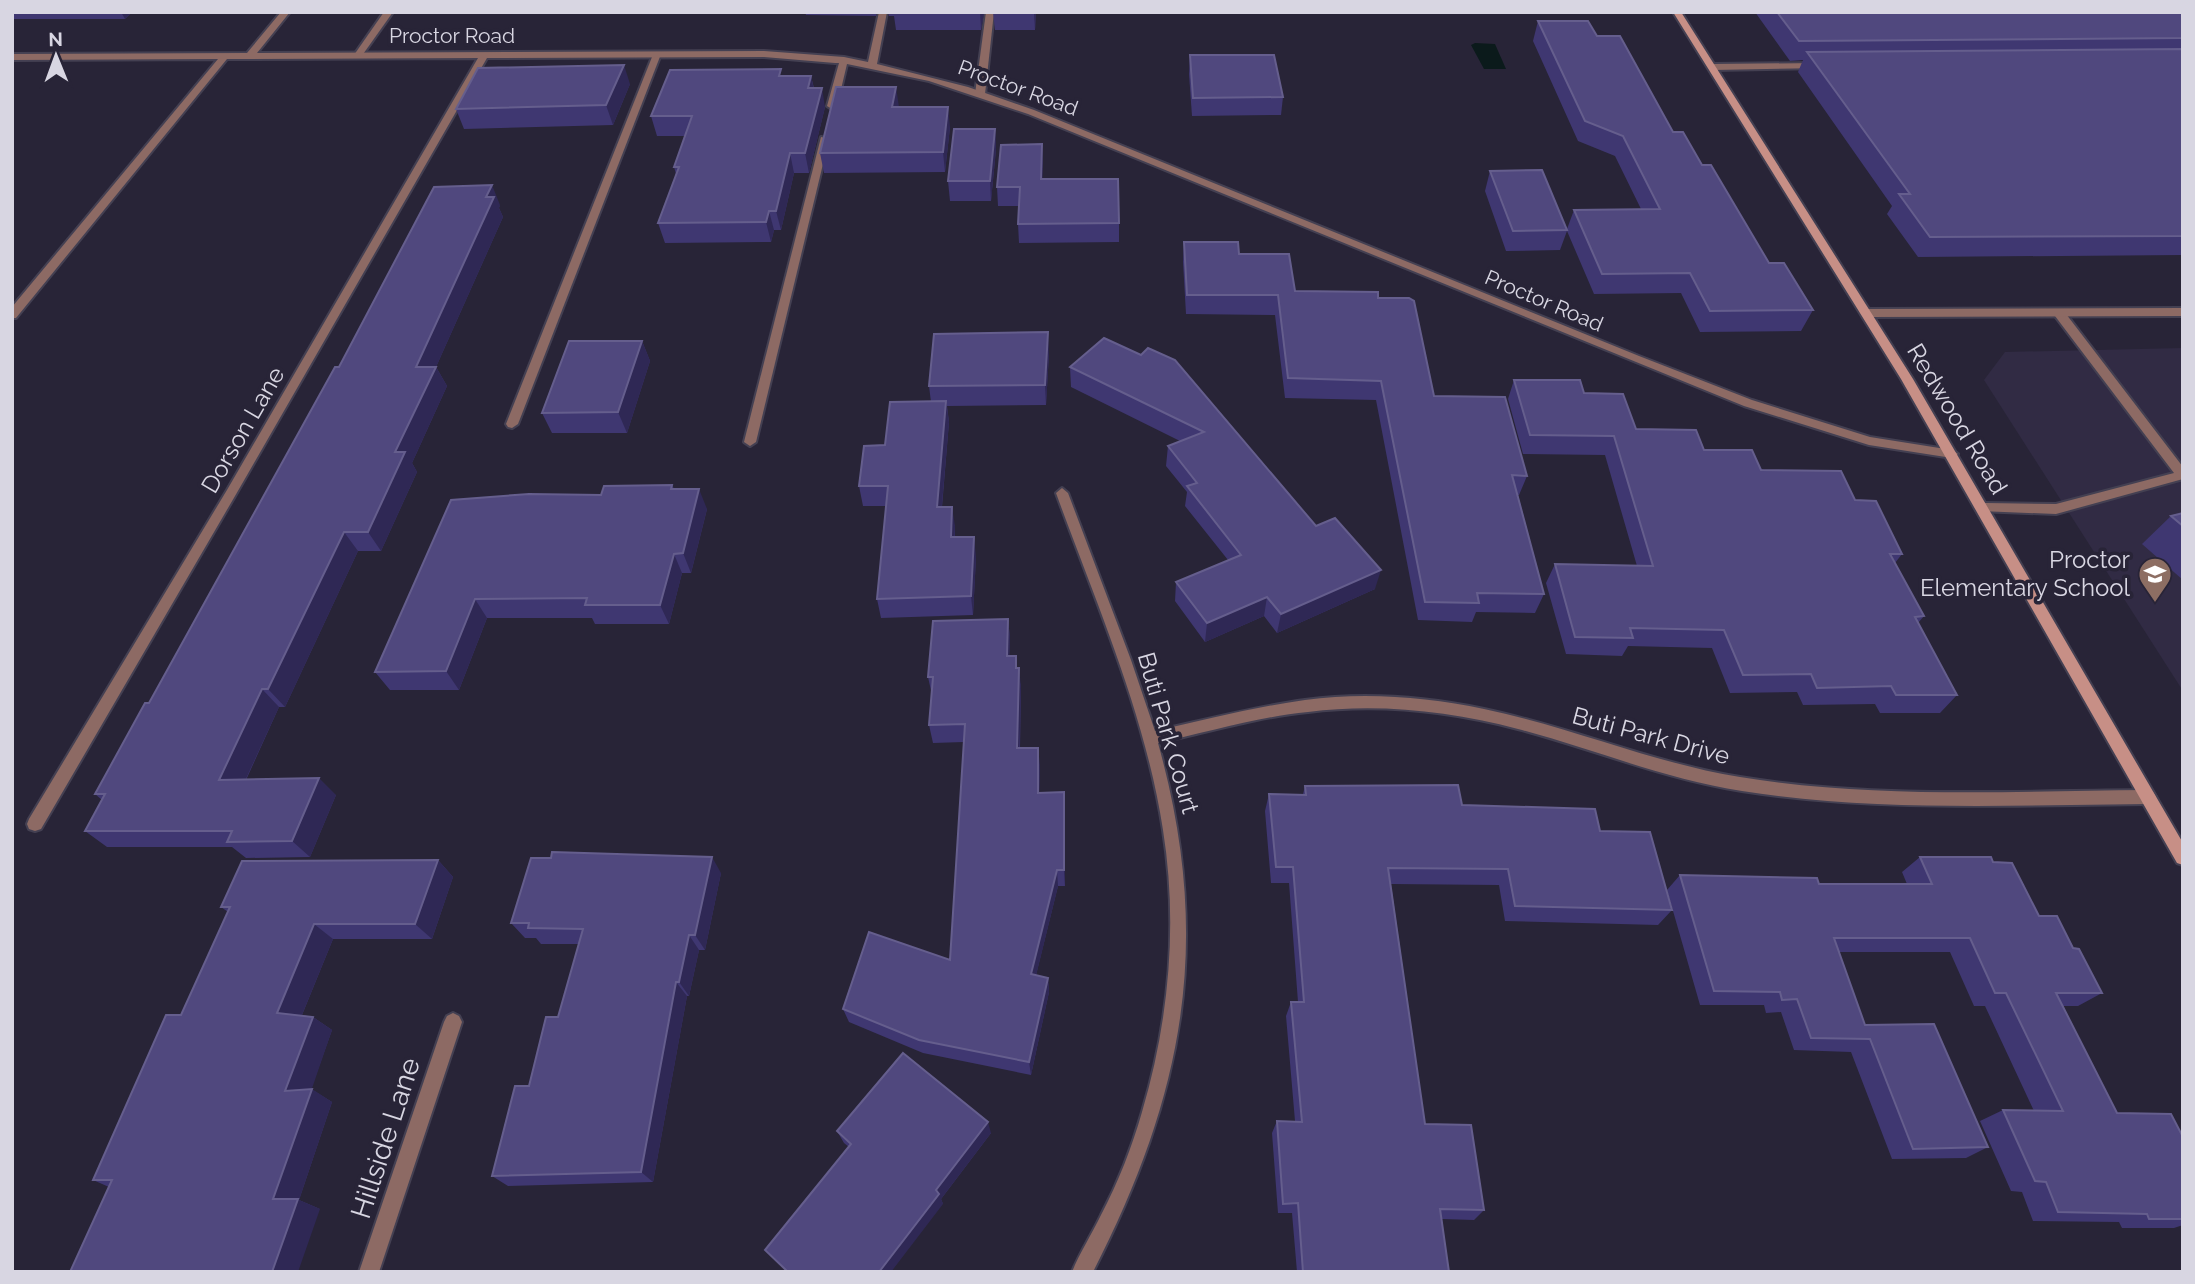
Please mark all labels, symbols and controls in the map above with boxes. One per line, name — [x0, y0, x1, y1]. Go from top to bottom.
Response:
north arrow — [21, 21, 91, 91]
street label: Proctor Road — [389, 23, 515, 48]
text: N — [48, 28, 63, 50]
street label: Proctor Road — [955, 54, 1082, 121]
street label: Proctor Road — [1481, 264, 1607, 337]
street label: Redwood Road — [1901, 338, 2014, 499]
street label: Dorson Lane — [195, 361, 290, 498]
place label: Proctor Elementary School — [1920, 545, 2131, 602]
school or university icon: Proctor Elementary School — [2136, 555, 2174, 604]
street label: Buti Park Court — [1132, 649, 1205, 817]
street label: Buti Park Drive — [1569, 701, 1733, 770]
street label: Hillside Lane — [344, 1054, 427, 1223]

